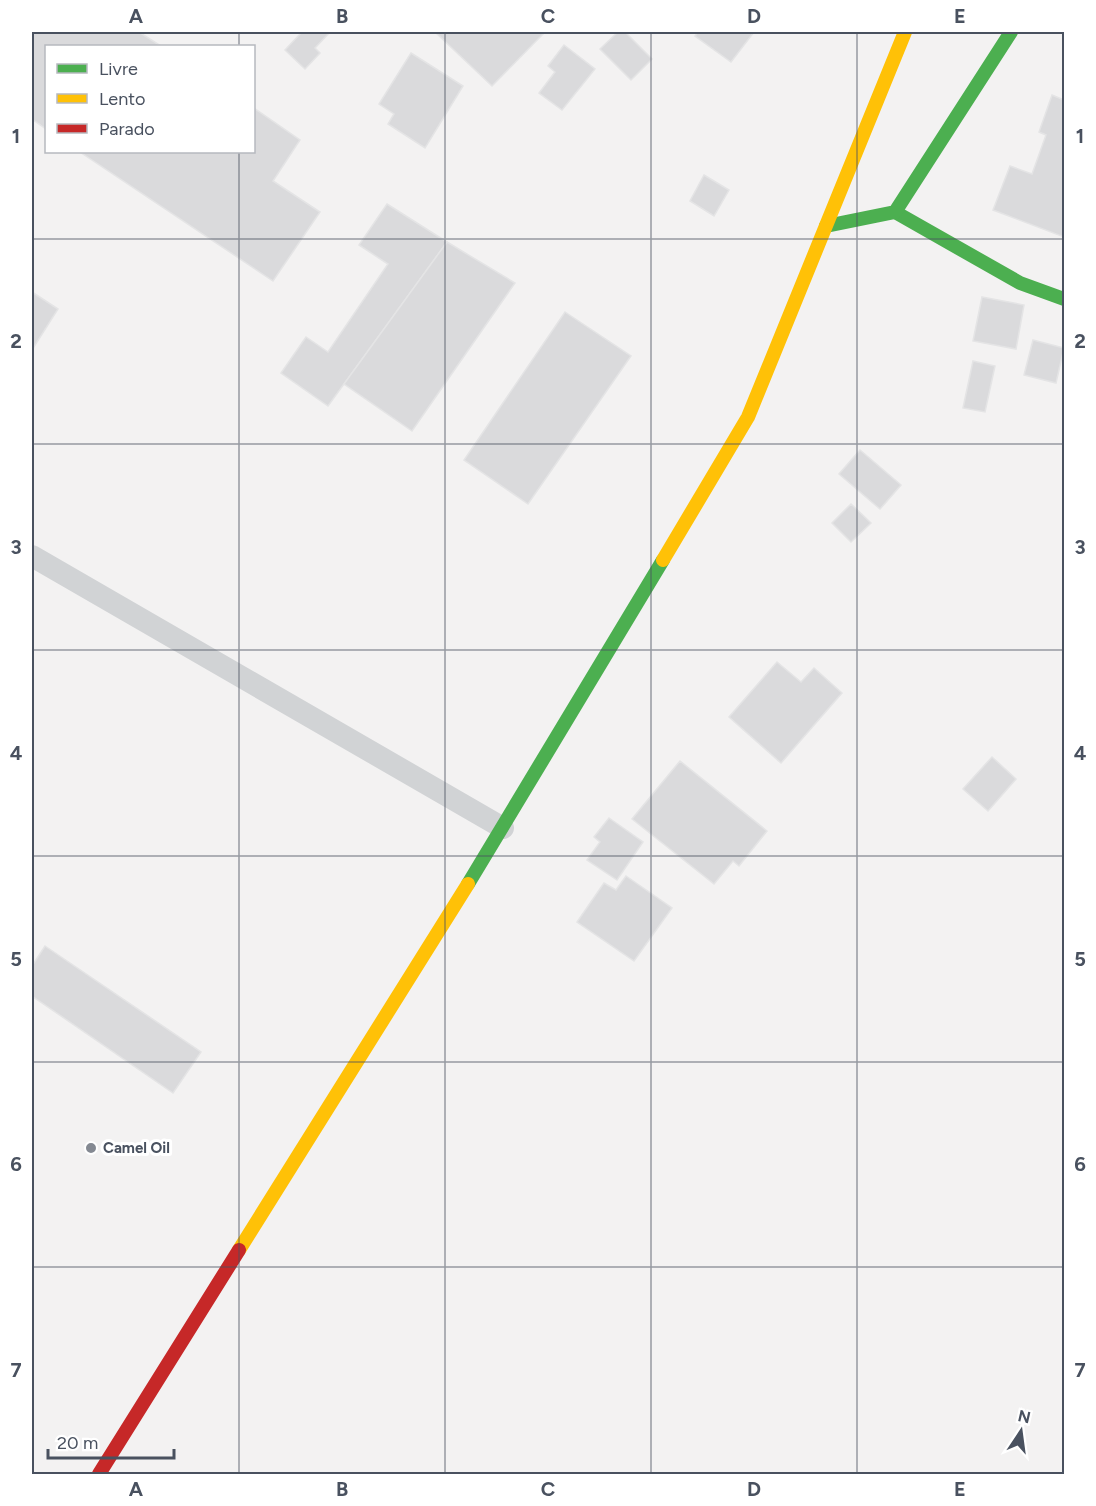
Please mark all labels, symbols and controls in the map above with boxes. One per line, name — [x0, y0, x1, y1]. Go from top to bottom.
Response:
text: A — [129, 4, 144, 28]
text: B — [336, 4, 348, 28]
text: C — [541, 4, 555, 28]
text: D — [747, 4, 761, 28]
text: E — [954, 4, 966, 28]
legend — [45, 45, 255, 153]
text: Livre — [99, 58, 138, 80]
text: Lento — [99, 88, 145, 110]
text: Parado — [99, 118, 155, 140]
text: 1 — [12, 124, 20, 148]
text: 1 — [1076, 124, 1084, 148]
text: 2 — [10, 329, 22, 353]
text: 2 — [1074, 329, 1086, 353]
text: 3 — [10, 535, 22, 559]
text: 3 — [1074, 535, 1086, 559]
text: 4 — [10, 741, 23, 765]
text: 4 — [1074, 741, 1087, 765]
text: 5 — [10, 947, 22, 971]
text: 5 — [1074, 947, 1086, 971]
place label: Camel Oil — [103, 1139, 170, 1157]
marker: Camel Oil — [84, 1141, 98, 1155]
text: 6 — [10, 1152, 22, 1176]
text: 6 — [1074, 1152, 1086, 1176]
text: 7 — [10, 1358, 22, 1382]
text: 7 — [1074, 1358, 1086, 1382]
north arrow — [991, 1401, 1051, 1461]
text: N — [1016, 1406, 1032, 1428]
scale bar — [48, 1422, 174, 1460]
text: 20 m — [57, 1432, 98, 1454]
text: A — [129, 1477, 144, 1501]
text: B — [336, 1477, 348, 1501]
text: C — [541, 1477, 555, 1501]
text: D — [747, 1477, 761, 1501]
text: E — [954, 1477, 966, 1501]

